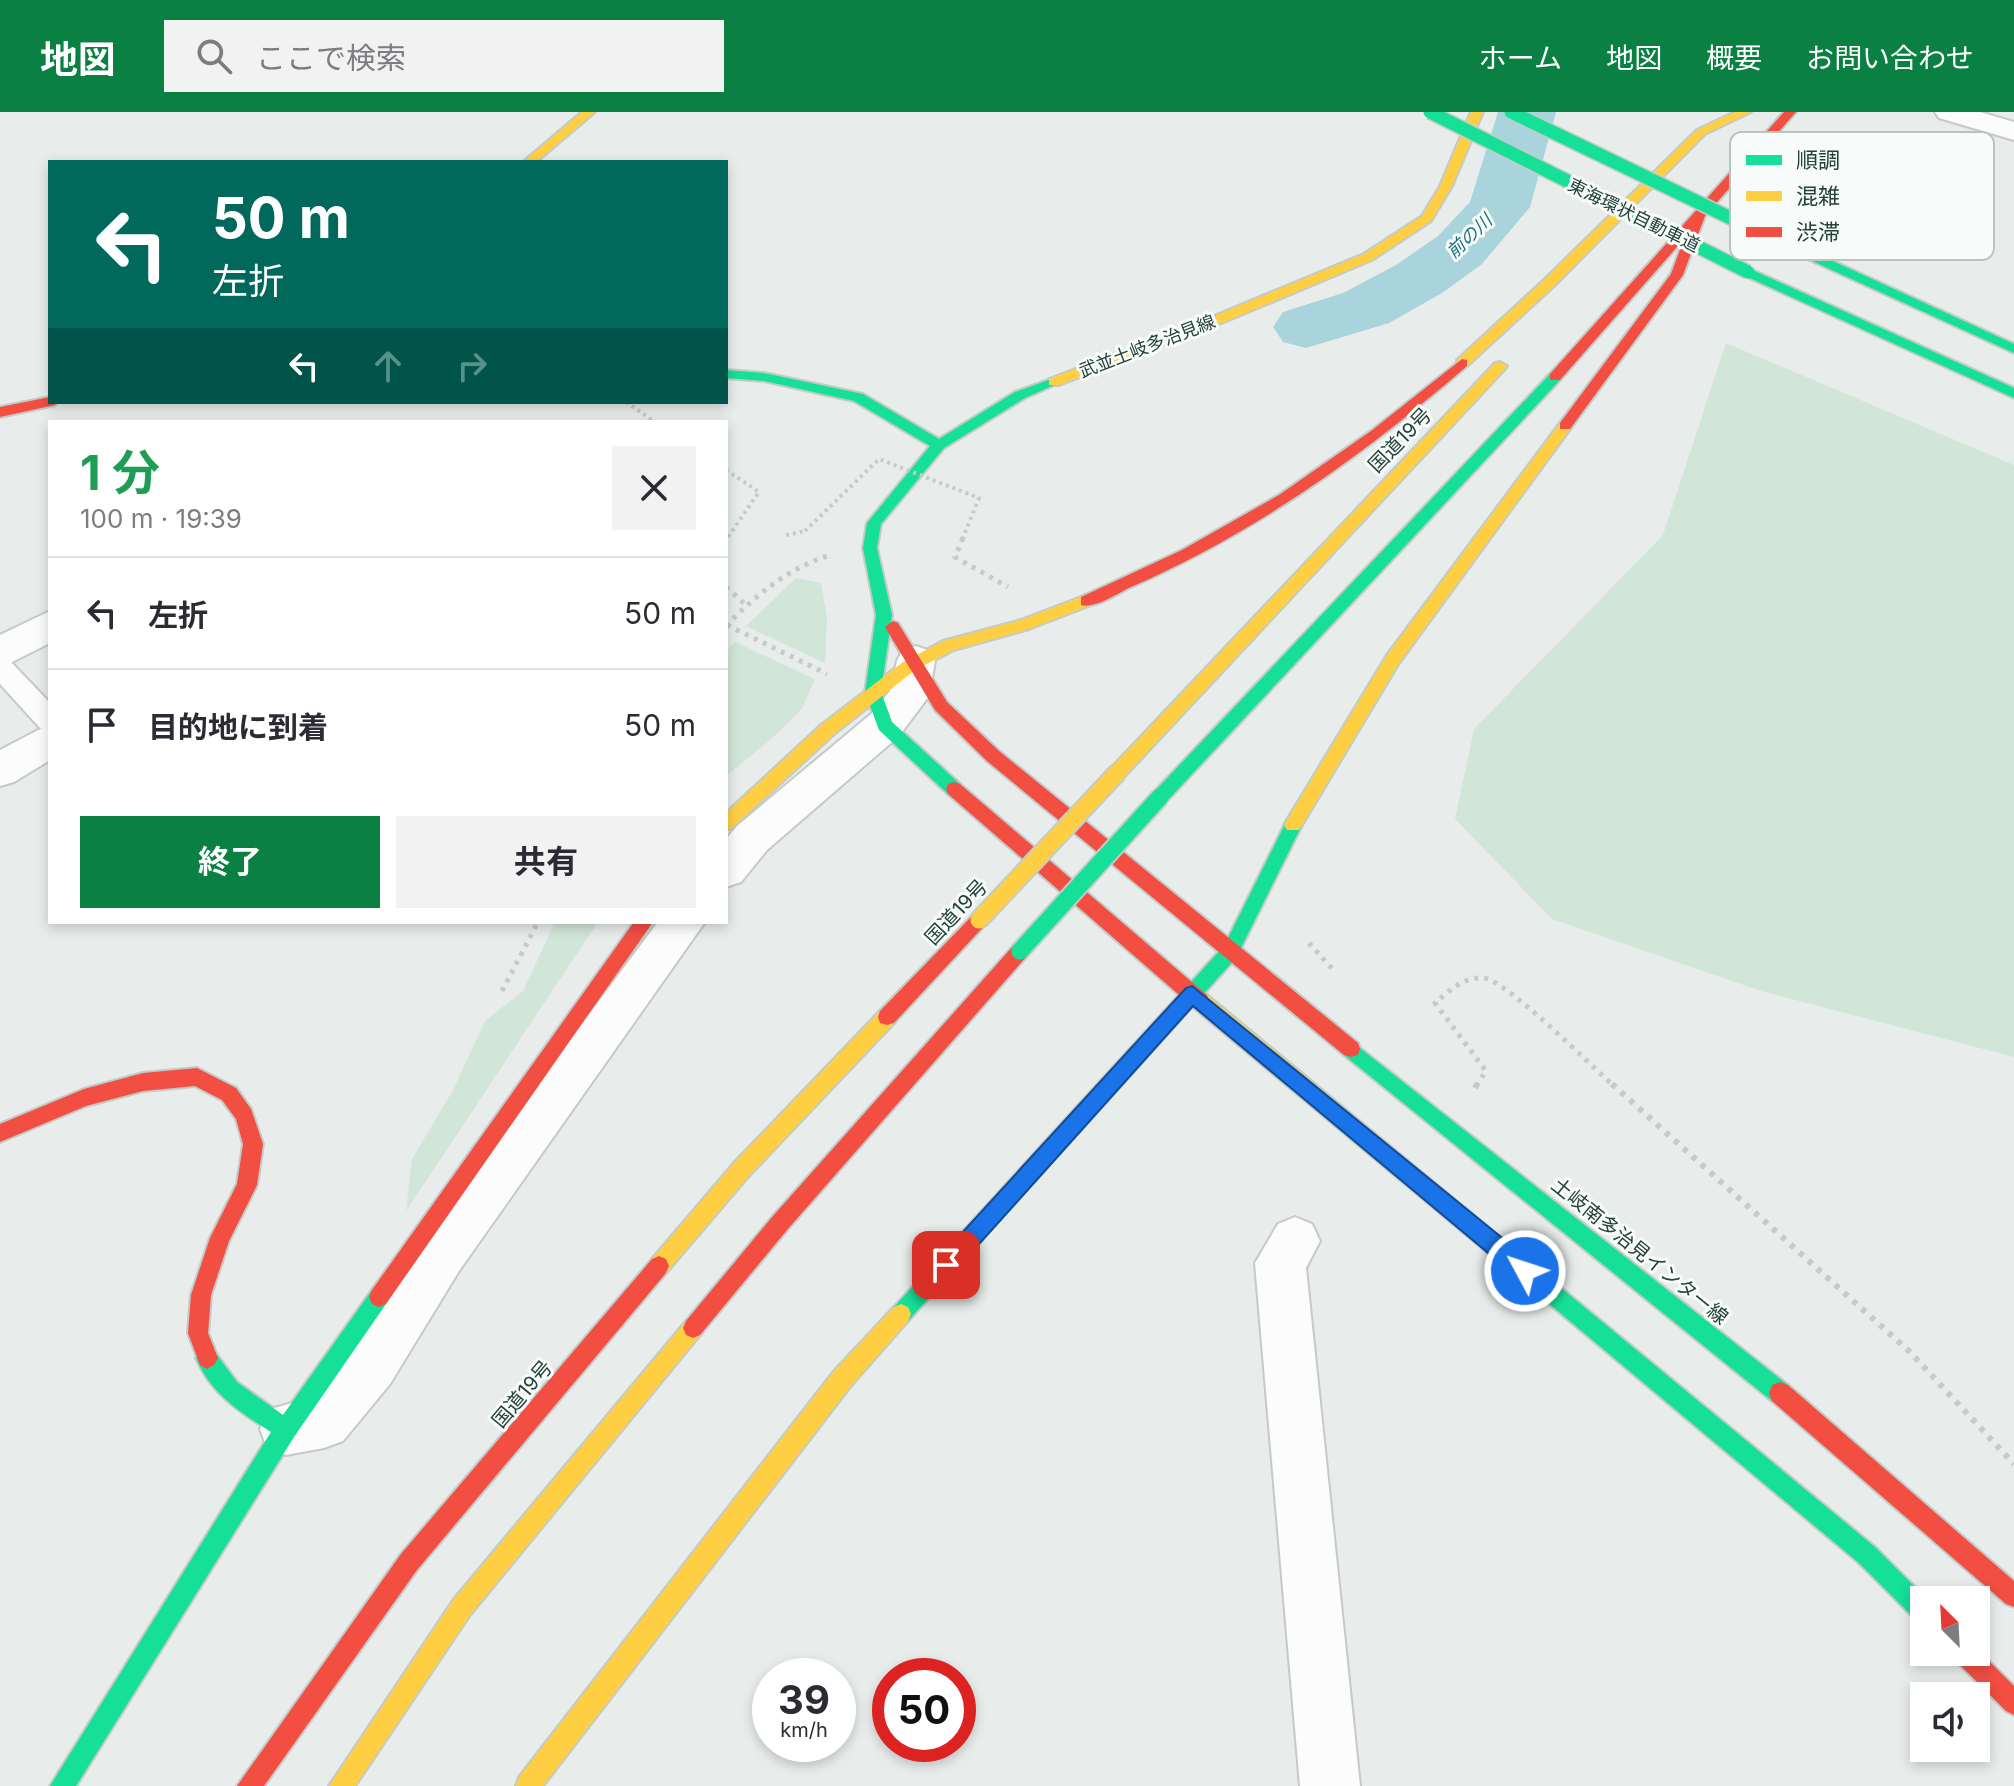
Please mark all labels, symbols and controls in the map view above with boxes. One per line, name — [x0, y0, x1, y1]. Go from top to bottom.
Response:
search box — [164, 20, 724, 92]
icon: search — [192, 34, 236, 78]
text: 地図 — [40, 36, 116, 82]
text: ここで検索 — [256, 40, 406, 76]
text: ホーム — [1479, 41, 1562, 75]
text: 地図 — [1606, 41, 1662, 75]
text: 概要 — [1706, 41, 1762, 75]
text: お問い合わせ — [1806, 41, 1974, 75]
legend — [1730, 132, 1994, 260]
text: 順調 — [1796, 147, 1840, 173]
street label: 東海環状自動車道 — [1565, 174, 1703, 256]
text: 混雑 — [1796, 183, 1840, 209]
text: 50 m — [212, 184, 350, 252]
icon: left — [80, 192, 184, 296]
water label: 前の川 — [1442, 209, 1497, 262]
text: 渋滞 — [1796, 219, 1840, 245]
text: 左折 — [212, 259, 284, 303]
street label: 武並土岐多治見線 — [1076, 310, 1218, 382]
icon: left — [282, 344, 326, 388]
icon: ahead — [366, 344, 410, 388]
icon: right — [450, 344, 494, 388]
street label: 国道19号 — [1363, 403, 1437, 477]
text: 1 分 — [80, 443, 160, 502]
button: close — [612, 446, 696, 530]
text: 100 m · 19:39 — [80, 503, 242, 534]
icon: left — [80, 591, 124, 635]
text: 50 m — [624, 595, 696, 631]
text: 左折 — [148, 597, 208, 633]
icon: arrive — [80, 703, 124, 747]
text: 50 m — [624, 707, 696, 743]
text: 目的地に到着 — [148, 709, 328, 745]
button: 終了 — [80, 816, 380, 908]
button: 共有 — [396, 816, 696, 908]
street label: 国道19号 — [920, 874, 992, 950]
street label: 土岐南多治見インター線 — [1547, 1172, 1733, 1330]
position arrow — [1483, 1229, 1567, 1313]
pin — [912, 1231, 980, 1299]
icon: arrive — [924, 1243, 968, 1287]
street label: 国道19号 — [487, 1355, 557, 1433]
north arrow — [1910, 1586, 1990, 1666]
map controls — [1910, 1586, 1990, 1762]
speed limit sign: 50 — [872, 1658, 976, 1762]
text: 39 — [778, 1675, 830, 1724]
button: sound — [1910, 1682, 1990, 1762]
text: km/h — [780, 1718, 828, 1742]

